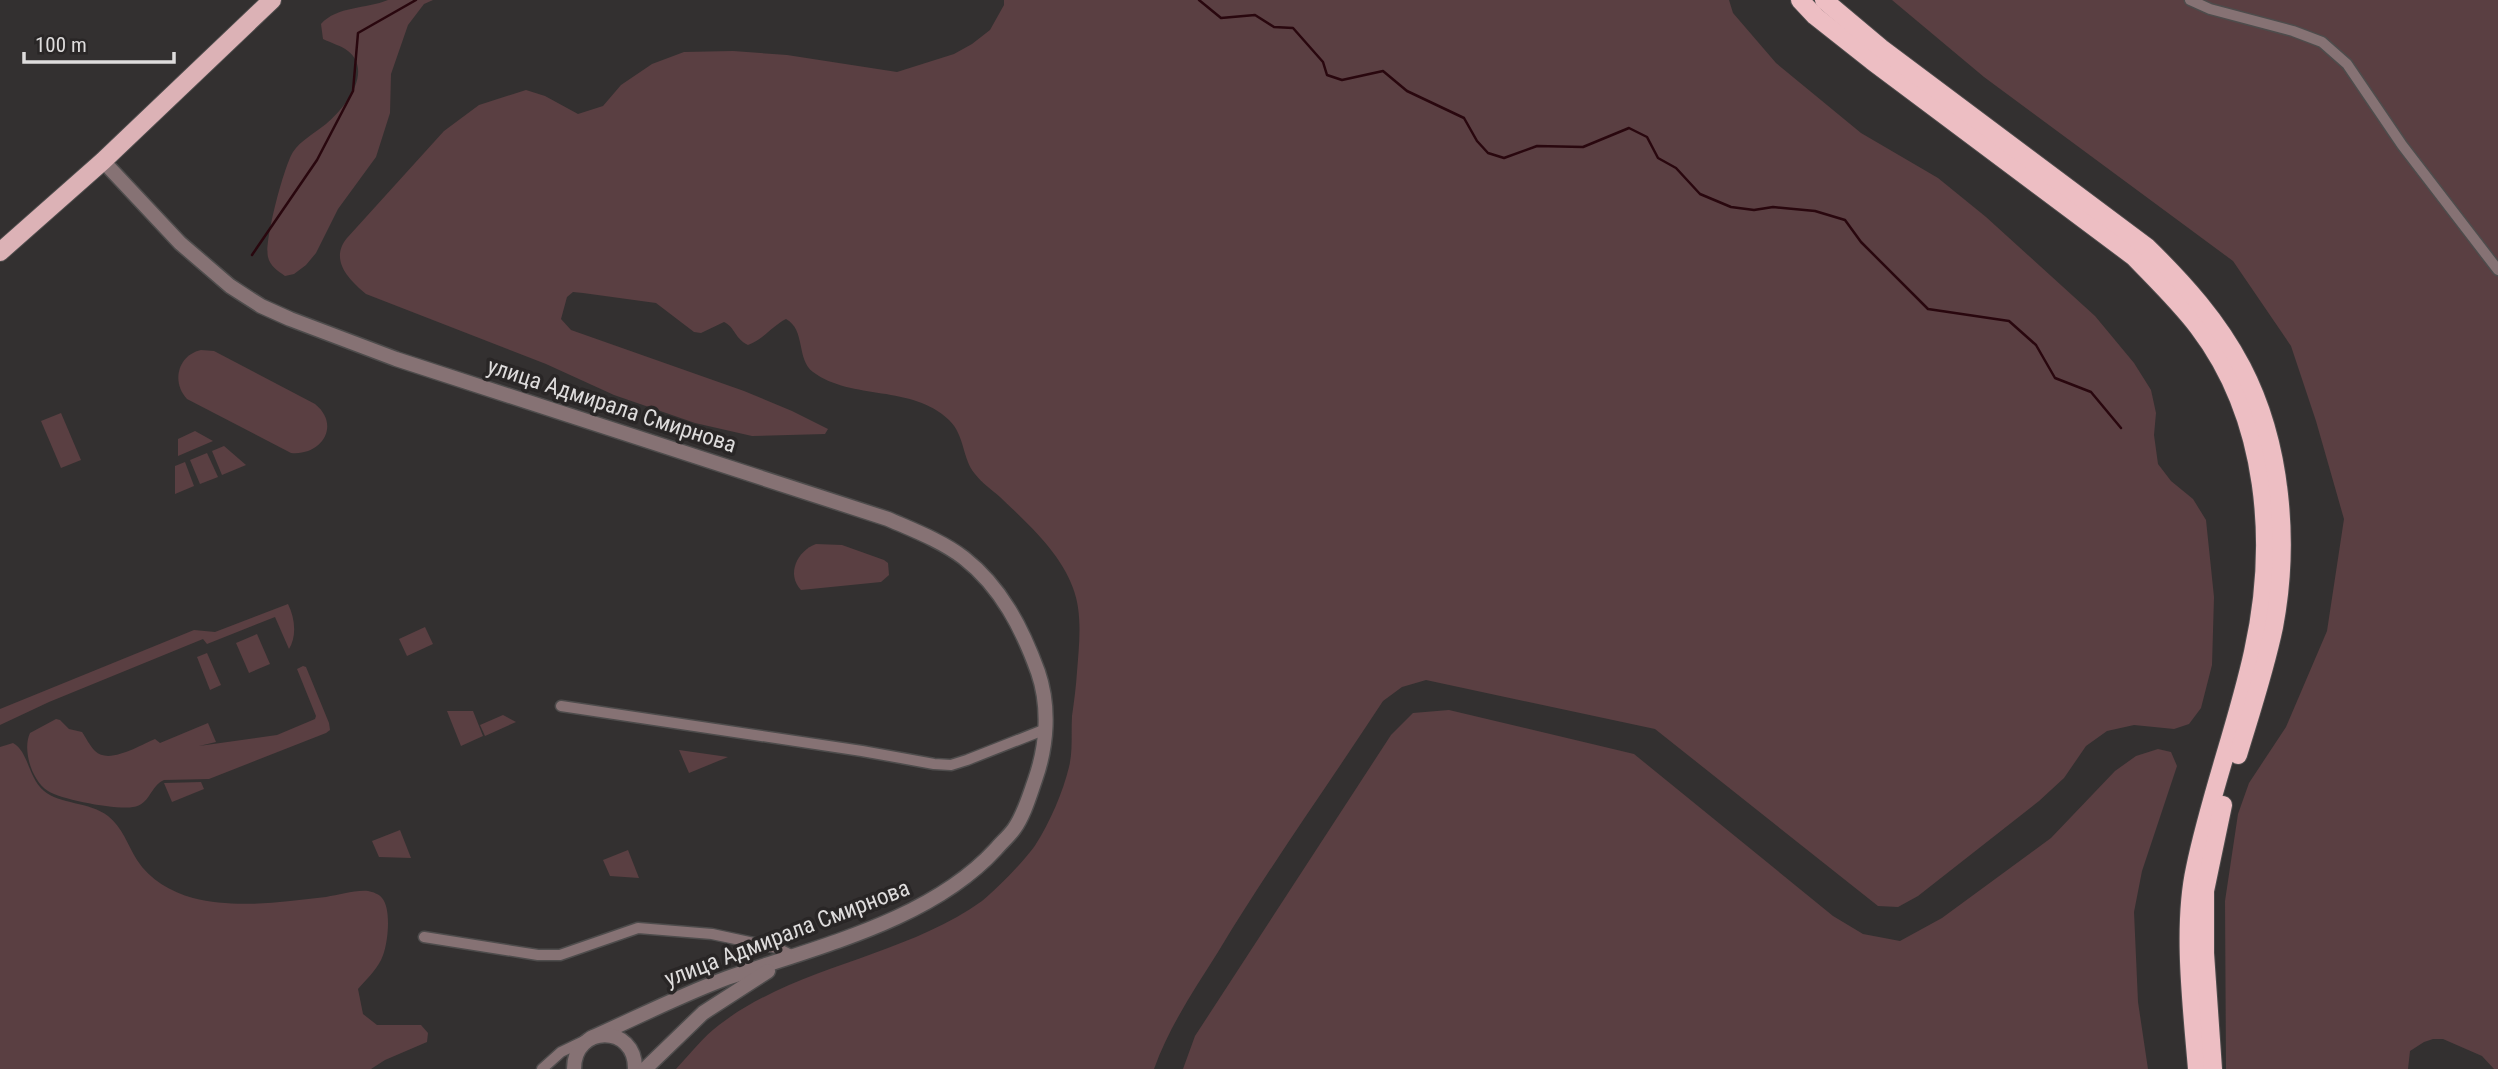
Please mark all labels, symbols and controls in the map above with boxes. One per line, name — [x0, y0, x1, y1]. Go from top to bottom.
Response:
scale bar — [24, 21, 175, 65]
text: 100 m — [35, 33, 87, 57]
street label: улица Адмирала Смирнова — [484, 352, 740, 459]
street label: улица Адмирала Смирнова — [661, 874, 914, 993]

